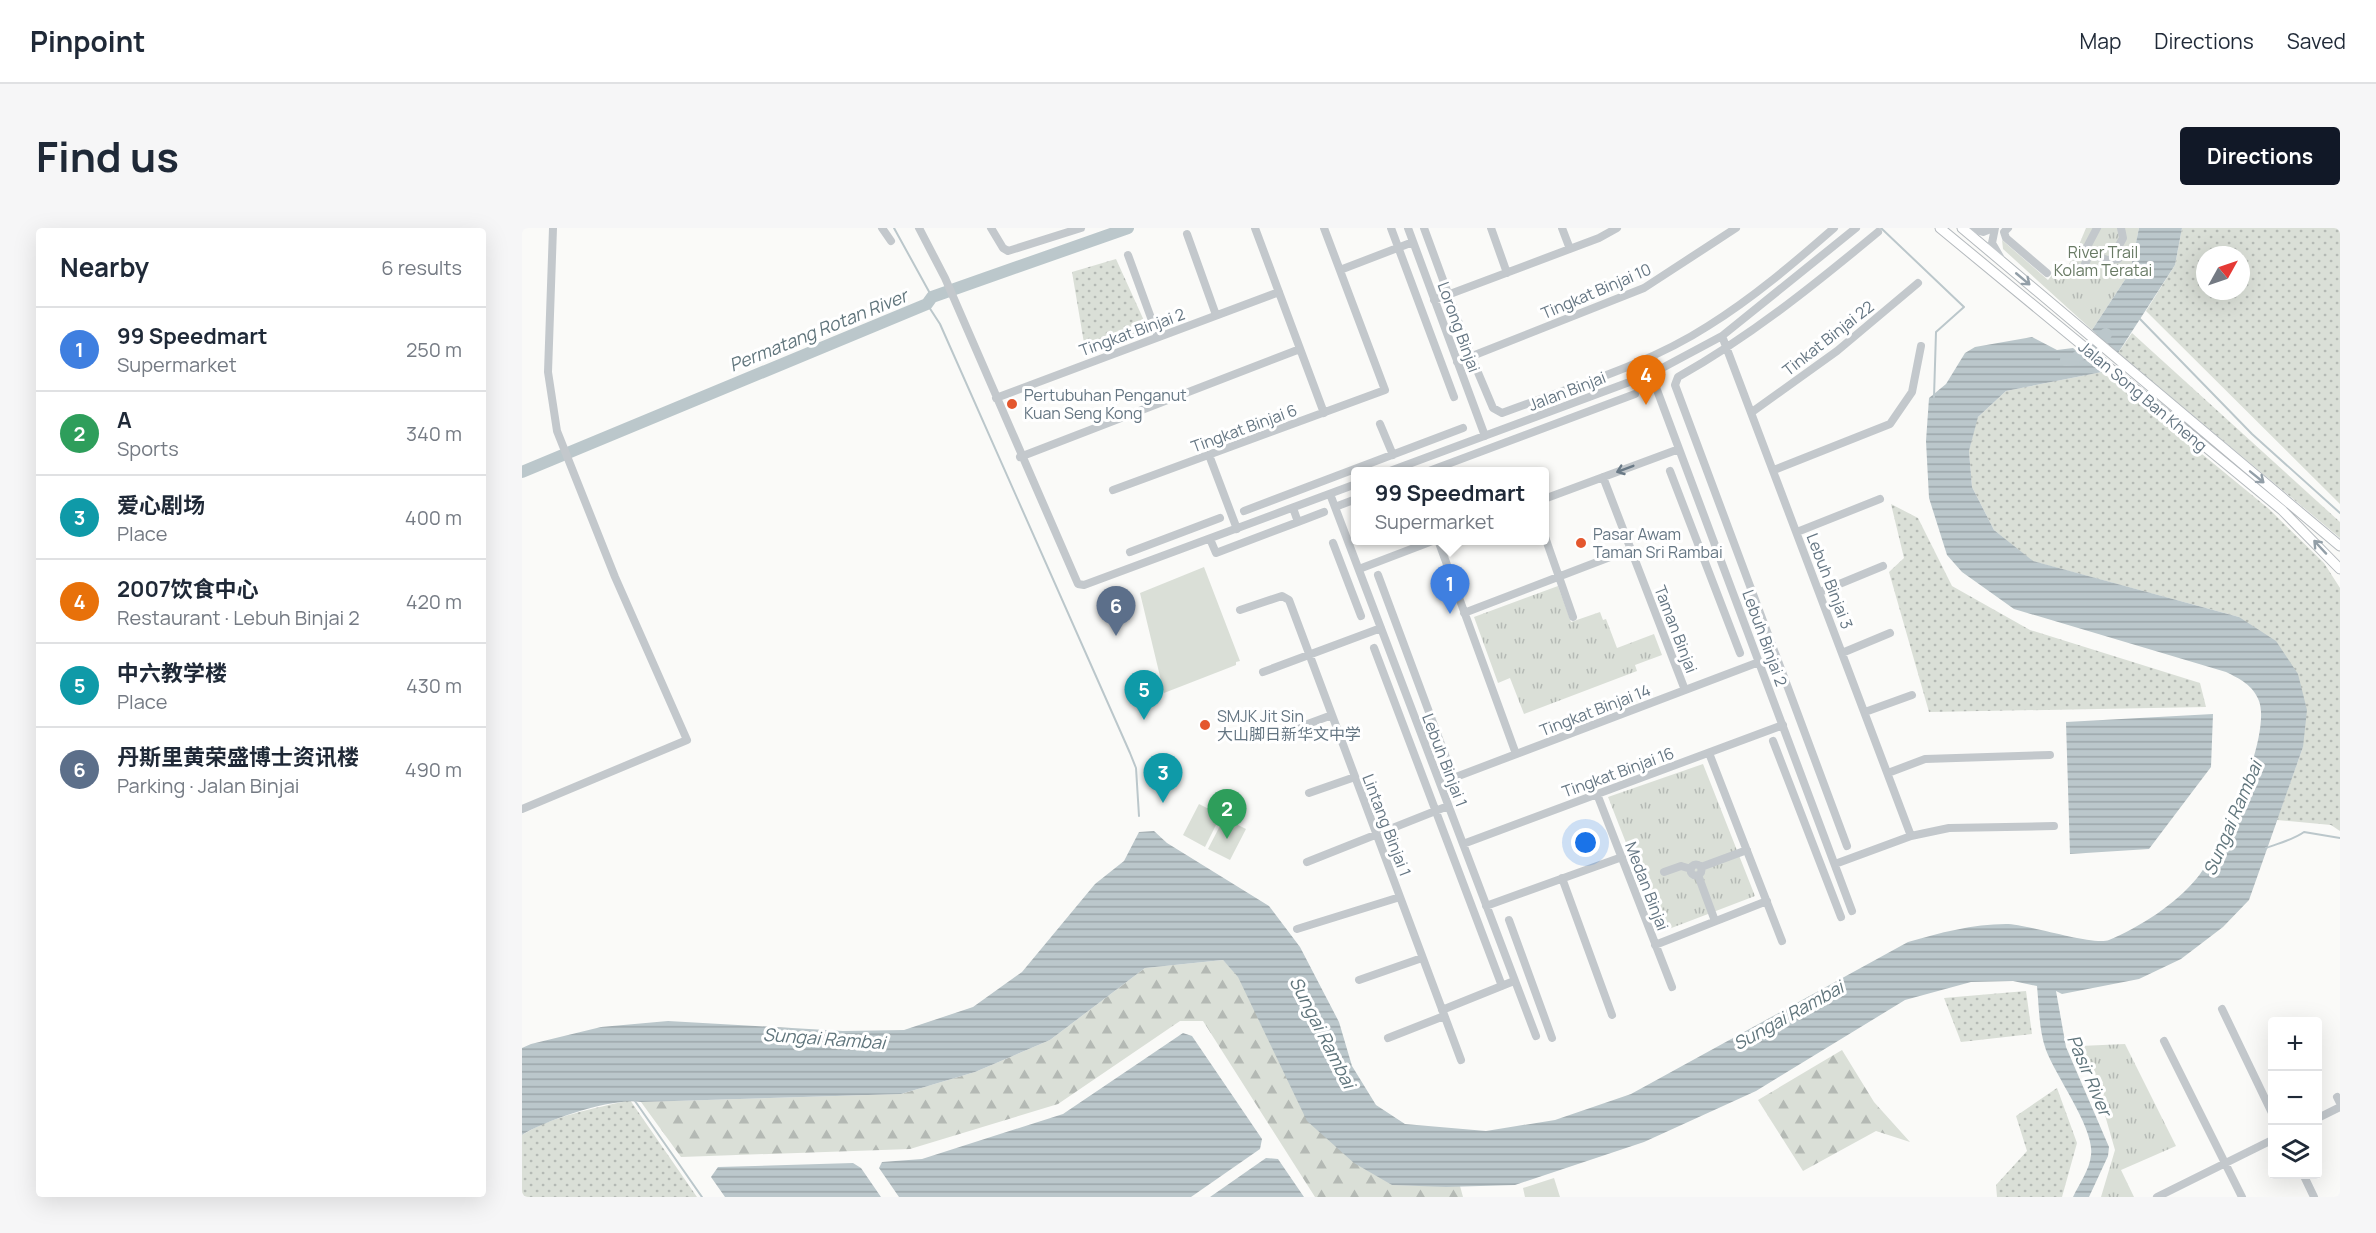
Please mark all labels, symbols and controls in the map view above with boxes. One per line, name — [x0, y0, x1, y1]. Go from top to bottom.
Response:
text: Pinpoint — [30, 22, 145, 60]
text: Map — [2080, 27, 2121, 55]
text: Directions — [2154, 27, 2254, 55]
text: Saved — [2287, 27, 2346, 55]
text: Find us — [36, 127, 179, 185]
button: Directions — [2180, 127, 2340, 185]
park label: River Trail Kolam Teratai — [2054, 241, 2152, 281]
north arrow — [2196, 246, 2250, 300]
text: Nearby — [60, 249, 149, 285]
text: 6 results — [381, 254, 462, 281]
street label: Tingkat Binjai 10 — [1538, 258, 1654, 324]
one-way arrow — [2015, 272, 2030, 286]
street label: Lorong Binjai — [1432, 279, 1486, 375]
water label: Permatang Rotan River — [725, 282, 913, 377]
street label: Tinkat Binjai 22 — [1778, 295, 1878, 381]
street label: Tingkat Binjai 2 — [1076, 303, 1188, 361]
text: 99 Speedmart — [117, 321, 268, 351]
text: 1 — [75, 336, 84, 363]
text: 250 m — [406, 336, 462, 363]
street label: Jalan Song Ban Kheng — [2074, 336, 2212, 456]
text: Supermarket — [117, 351, 237, 378]
pin: 4 — [1626, 356, 1666, 405]
street label: Jalan Binjai — [1525, 366, 1609, 416]
place label: Pertubuhan Penganut Kuan Seng Kong — [1024, 384, 1187, 424]
marker: Pertubuhan Penganut Kuan Seng Kong — [1005, 397, 1019, 411]
street label: Tingkat Binjai 6 — [1188, 399, 1300, 457]
text: A — [117, 405, 132, 435]
text: 2 — [74, 420, 85, 447]
text: 340 m — [406, 420, 462, 447]
text: Sports — [117, 435, 179, 462]
one-way arrow — [1616, 465, 1635, 476]
popup — [1351, 467, 1549, 545]
one-way arrow — [2249, 471, 2265, 484]
text: 99 Speedmart — [1375, 478, 1525, 508]
text: 爱心剧场 — [117, 490, 205, 520]
text: 3 — [74, 504, 85, 531]
text: 400 m — [405, 504, 462, 531]
text: Supermarket — [1375, 508, 1494, 535]
text: Place — [117, 520, 167, 547]
place label: Pasar Awam Taman Sri Rambai — [1593, 523, 1723, 563]
street label: Lebuh Binjai 3 — [1802, 530, 1858, 632]
marker: Pasar Awam Taman Sri Rambai — [1574, 536, 1588, 550]
one-way arrow — [2313, 540, 2328, 555]
pin: 1 — [1430, 564, 1470, 614]
text: 2007饮食中心 — [117, 574, 259, 604]
street label: Taman Binjai — [1649, 582, 1703, 676]
pin: 6 — [1096, 586, 1136, 636]
street label: Lebuh Binjai 2 — [1737, 587, 1793, 689]
text: 4 — [73, 588, 86, 615]
text: 420 m — [406, 588, 462, 615]
text: Restaurant · Lebuh Binjai 2 — [117, 604, 360, 631]
text: 中六教学楼 — [117, 658, 227, 688]
pin: 5 — [1124, 670, 1164, 720]
text: 5 — [74, 672, 85, 699]
text: 430 m — [406, 672, 462, 699]
street label: Tingkat Binjai 14 — [1536, 679, 1654, 741]
text: Place — [117, 688, 167, 715]
place label: SMJK Jit Sin 大山脚日新华文中学 — [1217, 705, 1361, 745]
street label: Lebuh Binjai 1 — [1417, 710, 1473, 810]
marker: SMJK Jit Sin 大山脚日新华文中学 — [1198, 718, 1212, 732]
text: 丹斯里黄荣盛博士资讯楼 — [117, 742, 359, 772]
street label: Tingkat Binjai 16 — [1559, 742, 1677, 802]
pin: 3 — [1144, 754, 1182, 803]
water label: Sungai Rambai — [2197, 754, 2268, 879]
text: 6 — [73, 756, 86, 783]
text: 490 m — [405, 756, 462, 783]
street label: Lintang Binjai 1 — [1357, 771, 1417, 879]
text: Parking · Jalan Binjai — [117, 772, 299, 799]
pin: 2 — [1208, 790, 1246, 839]
your location — [1571, 828, 1600, 857]
street label: Medan Binjai — [1620, 838, 1674, 934]
water label: Sungai Rambai — [1285, 972, 1363, 1094]
water label: Sungai Rambai — [1729, 973, 1850, 1055]
map controls — [2268, 1017, 2322, 1179]
button: + — [2268, 1017, 2322, 1071]
water label: Sungai Rambai — [762, 1022, 889, 1054]
water label: Pasir River — [2062, 1031, 2119, 1121]
button: − — [2268, 1071, 2322, 1125]
button: layers — [2268, 1125, 2322, 1179]

